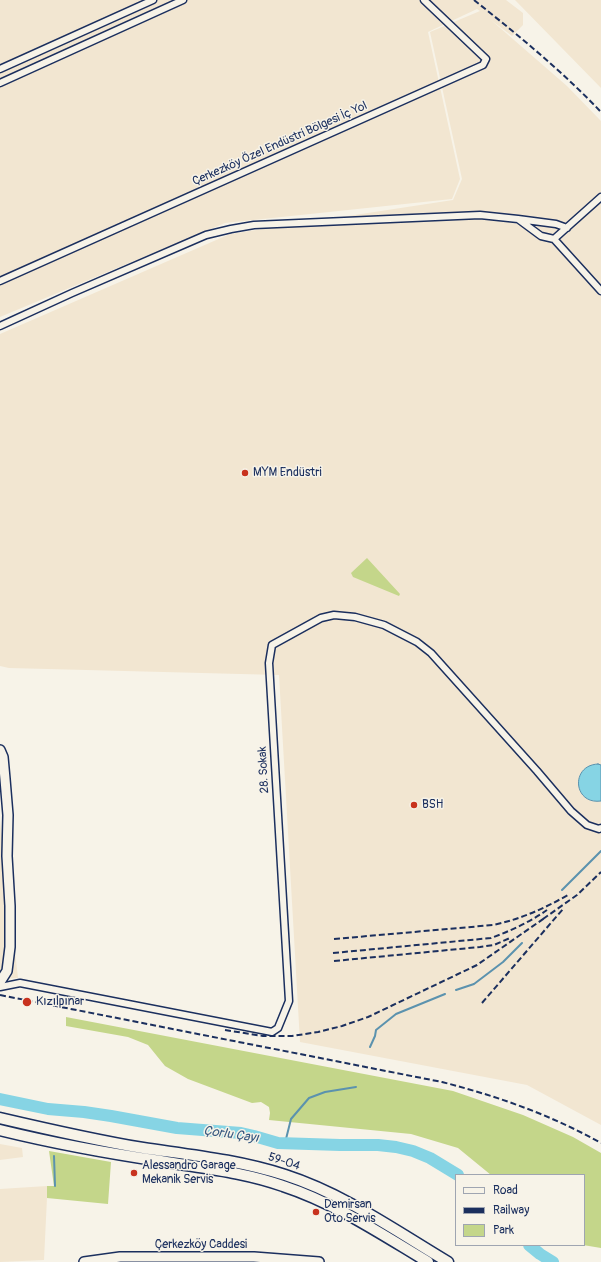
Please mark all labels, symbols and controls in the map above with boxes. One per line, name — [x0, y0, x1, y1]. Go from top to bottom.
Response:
street label: Çerkezköy Özel Endüstri Bölgesi İç Yol — [190, 99, 370, 189]
place label: MYM Endüstri — [253, 466, 322, 480]
marker: MYM Endüstri — [240, 468, 250, 478]
street label: 28. Sokak — [256, 746, 272, 794]
place label: BSH — [422, 798, 443, 812]
marker: BSH — [409, 800, 419, 810]
place label: Kızılpınar — [36, 995, 84, 1009]
marker: Kızılpınar — [21, 996, 33, 1008]
water label: Çorlu Çayı — [202, 1123, 260, 1147]
street label: 59-04 — [266, 1150, 302, 1174]
place label: Alessandro Garage Mekanik Servis — [142, 1159, 236, 1187]
marker: Alessandro Garage Mekanik Servis — [129, 1168, 139, 1178]
legend — [455, 1174, 585, 1246]
text: Road — [493, 1183, 518, 1198]
place label: Demirsan Oto Servis — [324, 1198, 376, 1226]
text: Railway — [493, 1203, 529, 1218]
marker: Demirsan Oto Servis — [311, 1207, 321, 1217]
text: Park — [493, 1223, 514, 1238]
street label: Çerkezköy Caddesi — [155, 1238, 247, 1252]

